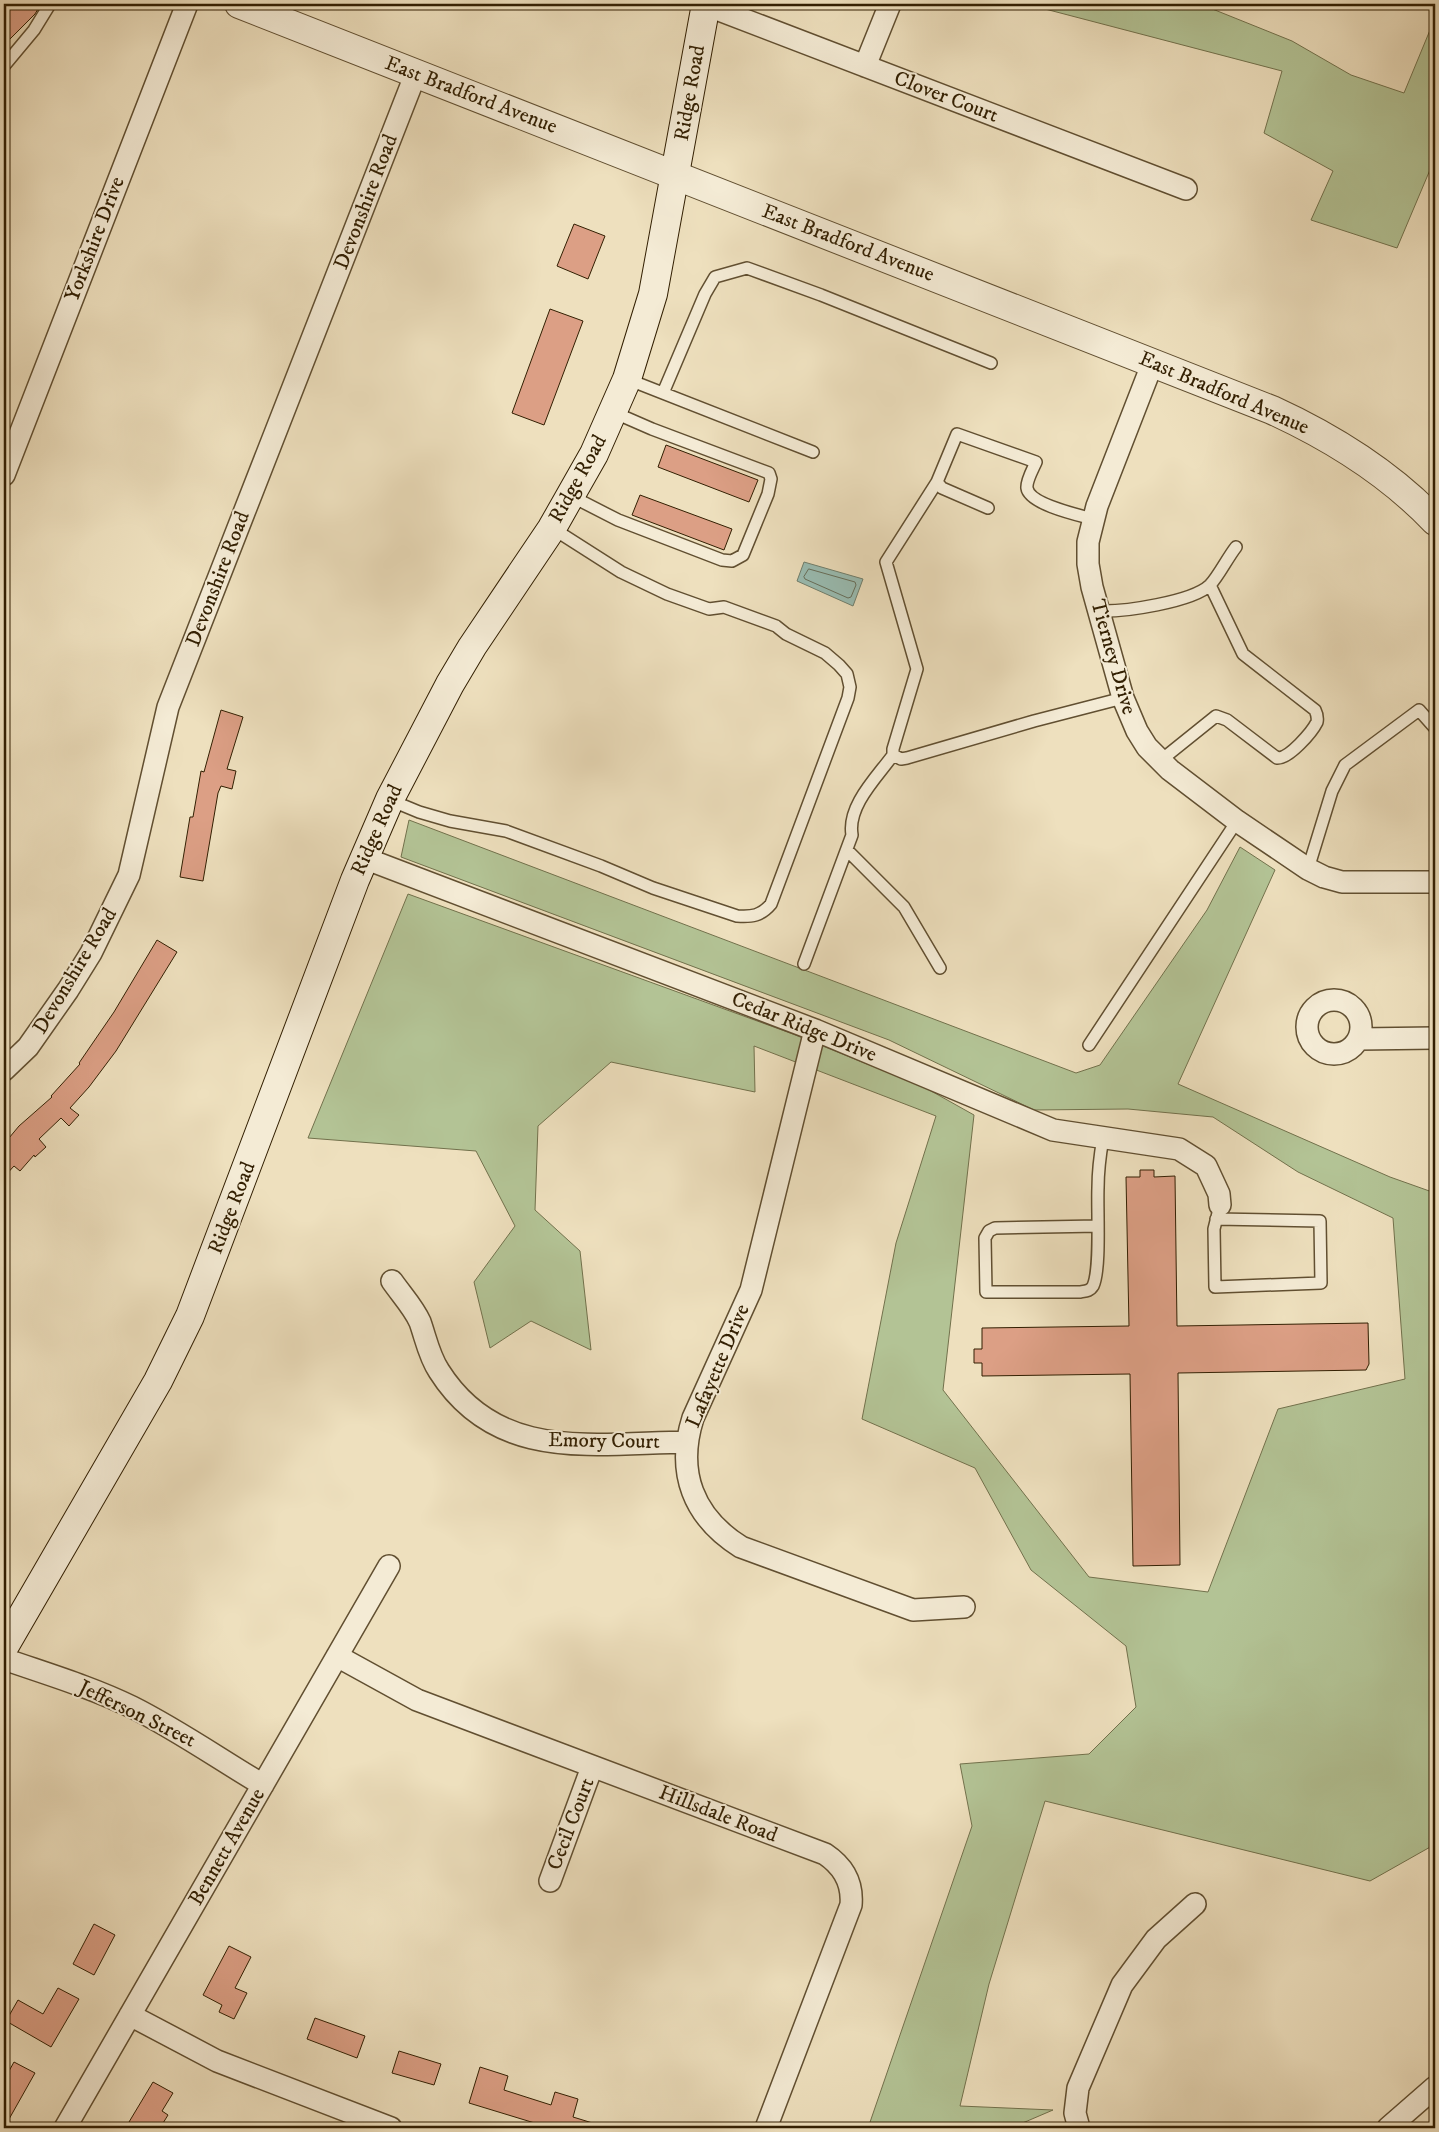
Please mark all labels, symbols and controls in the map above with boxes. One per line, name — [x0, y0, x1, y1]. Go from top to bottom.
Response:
street label: Ridge Road — [669, 43, 711, 143]
street label: East Bradford Avenue — [381, 50, 561, 140]
street label: Clover Court — [890, 65, 1002, 129]
street label: Devonshire Road — [328, 130, 404, 273]
street label: Yorkshire Drive — [59, 173, 131, 305]
street label: East Bradford Avenue — [758, 198, 938, 288]
street label: East Bradford Avenue — [1135, 345, 1313, 441]
street label: Ridge Road — [543, 430, 613, 528]
street label: Devonshire Road — [180, 507, 256, 650]
street label: Tierney Drive — [1084, 596, 1142, 718]
street label: Ridge Road — [345, 780, 409, 879]
street label: Devonshire Road — [27, 903, 123, 1039]
street label: Cedar Ridge Drive — [728, 986, 881, 1068]
street label: Ridge Road — [203, 1158, 262, 1258]
street label: Lafayette Drive — [680, 1300, 756, 1432]
street label: Emory Court — [548, 1427, 660, 1455]
street label: Jefferson Street — [72, 1674, 200, 1754]
street label: Cecil Court — [542, 1774, 601, 1874]
street label: Hillsdale Road — [655, 1779, 781, 1849]
street label: Bennett Avenue — [183, 1783, 271, 1910]

